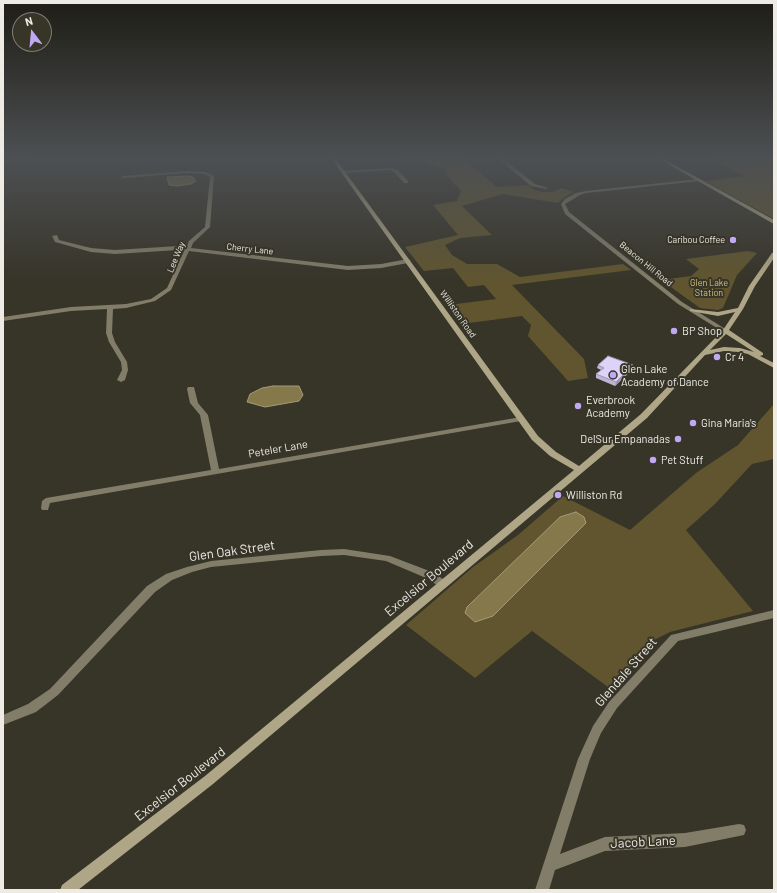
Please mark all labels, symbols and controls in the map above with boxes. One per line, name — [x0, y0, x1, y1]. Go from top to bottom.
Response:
north arrow — [12, 12, 52, 52]
text: N — [24, 14, 34, 28]
place label: Caribou Coffee — [667, 235, 725, 245]
marker: Caribou Coffee — [728, 235, 738, 245]
street label: Beacon Hill Road — [617, 239, 675, 289]
street label: Lee Way — [165, 240, 187, 274]
street label: Cherry Lane — [226, 241, 274, 257]
park label: Glen Lake Station — [690, 278, 728, 299]
street label: Williston Road — [438, 288, 478, 340]
place label: BP Shop — [682, 324, 722, 338]
marker: BP Shop — [669, 326, 679, 336]
place label: Cr 4 — [725, 350, 744, 364]
marker: Cr 4 — [712, 352, 722, 362]
place label: Glen Lake Academy of Dance — [621, 362, 709, 388]
marker: Glen Lake Academy of Dance — [608, 370, 618, 380]
place label: Everbrook Academy — [586, 393, 635, 419]
marker: Everbrook Academy — [573, 401, 583, 411]
place label: Gina Maria's — [701, 416, 756, 430]
marker: Gina Maria's — [688, 418, 698, 428]
place label: DelSur Empanadas — [580, 432, 670, 446]
marker: DelSur Empanadas — [673, 434, 683, 444]
street label: Peteler Lane — [247, 437, 309, 461]
place label: Pet Stuff — [661, 453, 703, 467]
marker: Pet Stuff — [648, 455, 658, 465]
place label: Williston Rd — [566, 488, 622, 502]
marker: Williston Rd — [553, 490, 563, 500]
street label: Excelsior Boulevard — [382, 536, 476, 620]
street label: Glen Oak Street — [188, 537, 276, 565]
street label: Glendale Street — [592, 634, 660, 710]
street label: Excelsior Boulevard — [132, 744, 228, 824]
street label: Jacob Lane — [610, 832, 676, 852]

